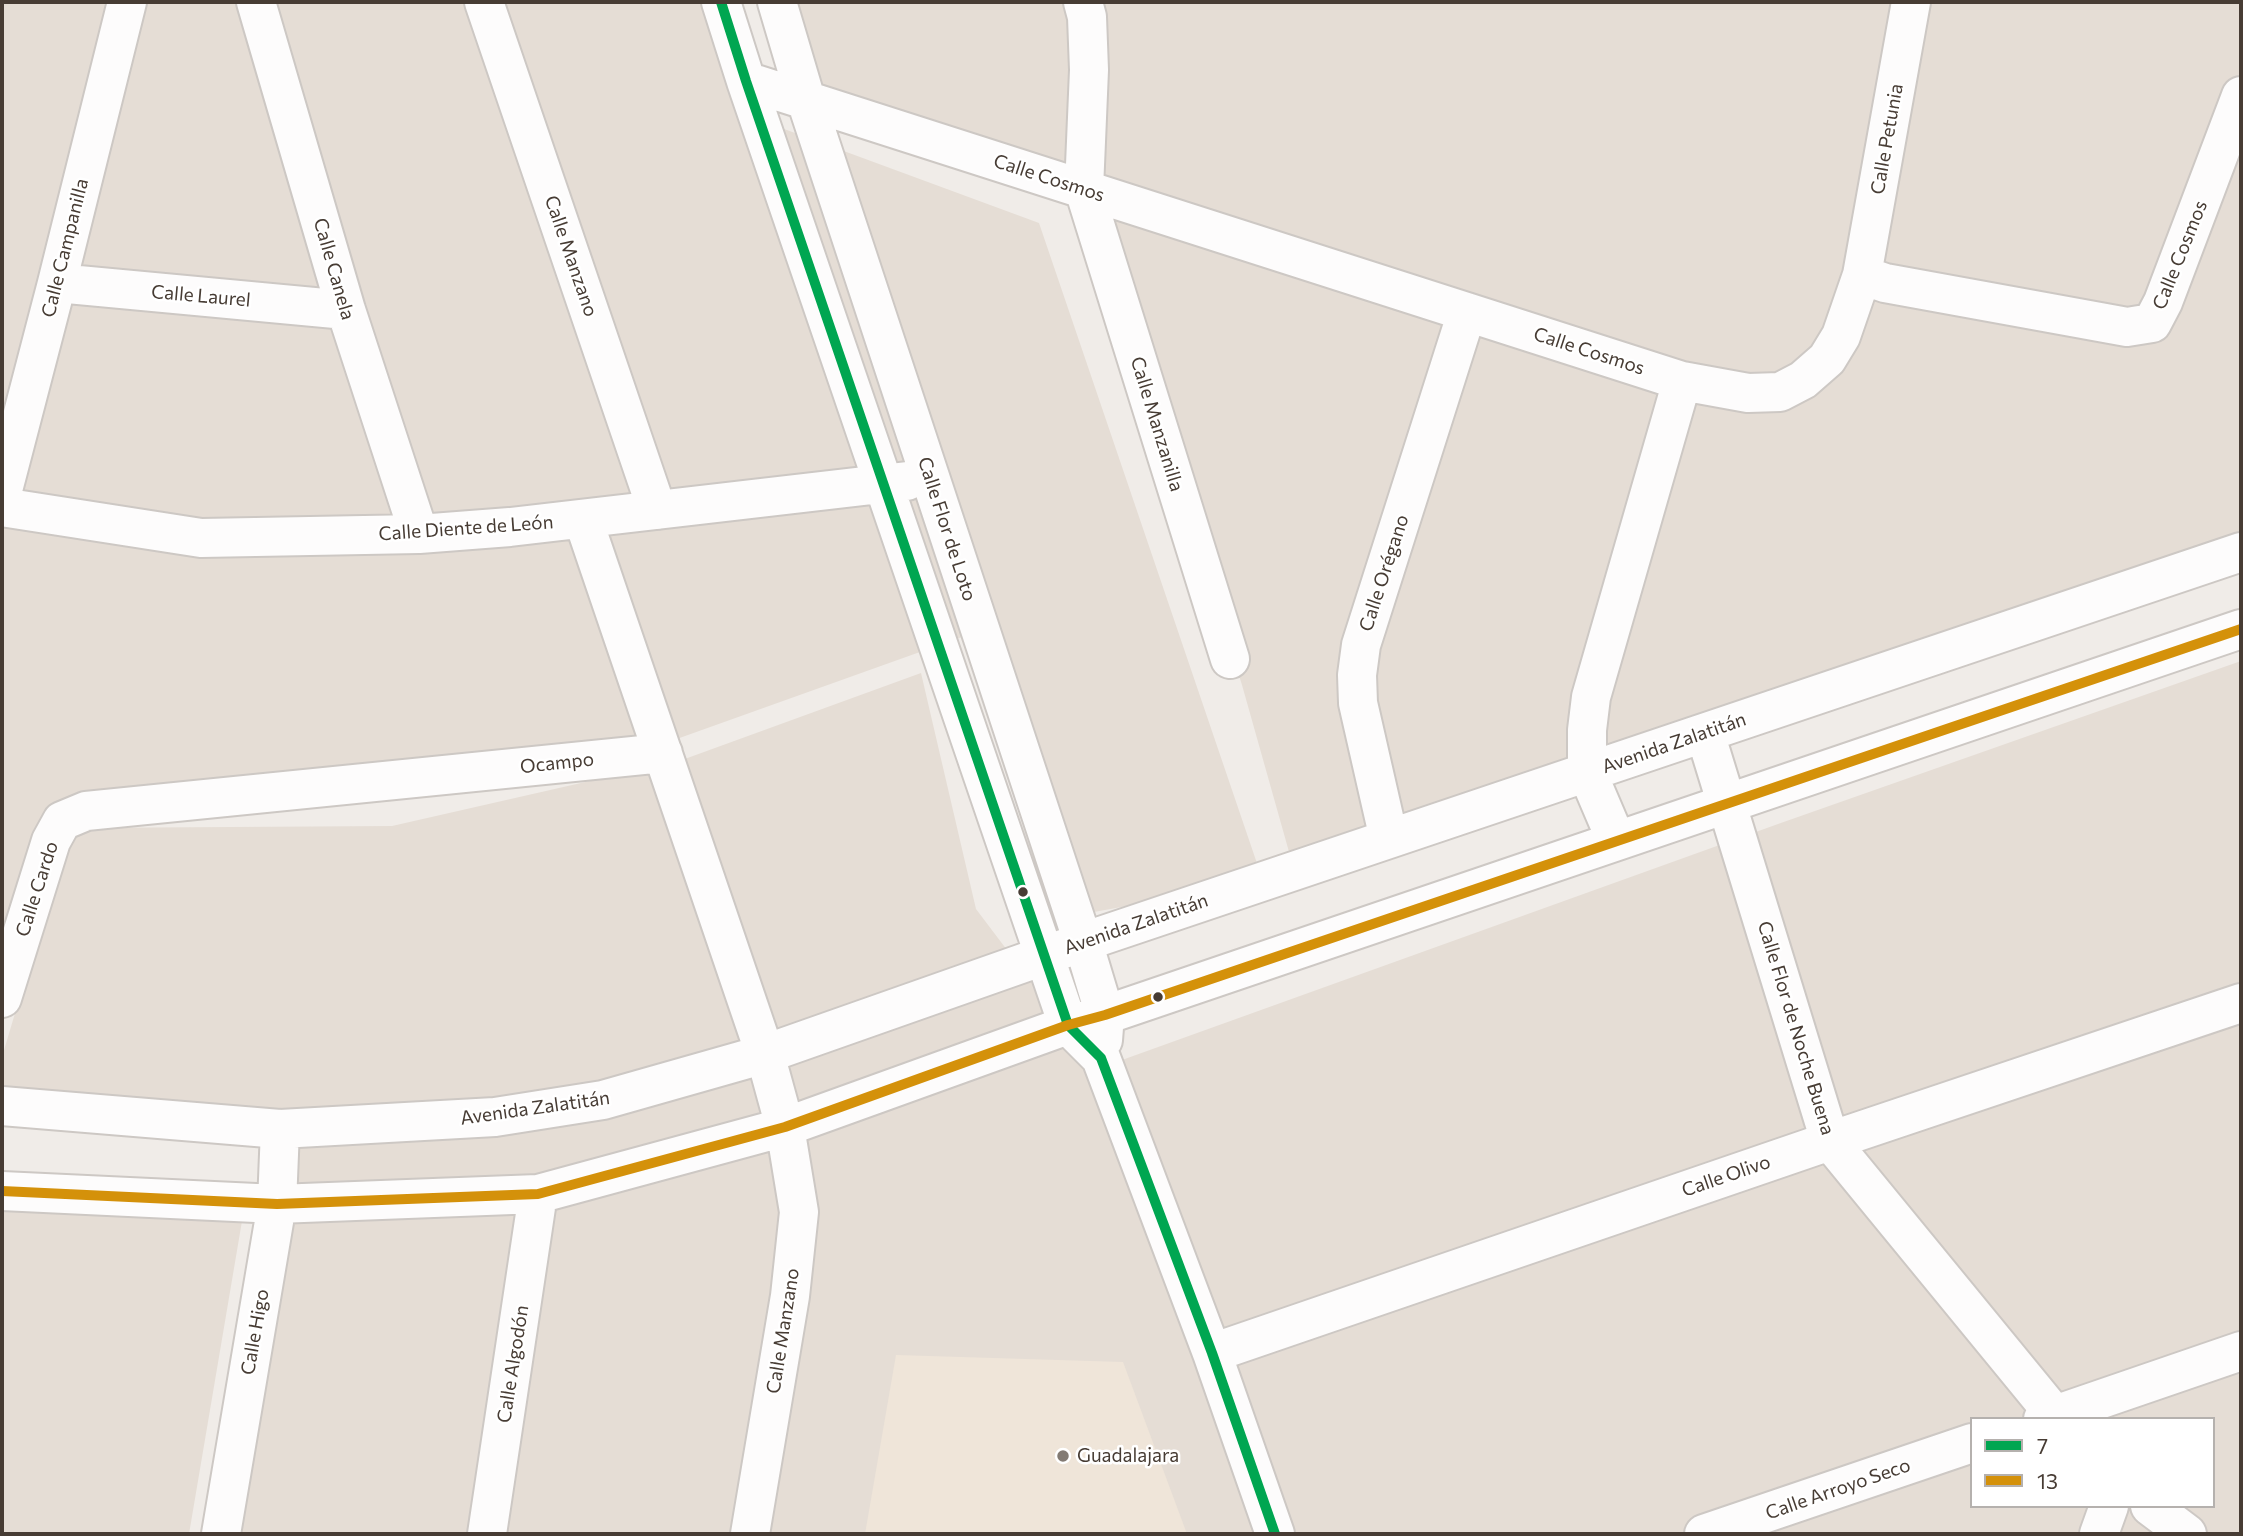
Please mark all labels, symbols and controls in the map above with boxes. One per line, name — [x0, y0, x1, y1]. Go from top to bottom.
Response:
street label: Calle Petunia — [1866, 82, 1908, 196]
street label: Calle Cosmos — [991, 149, 1107, 207]
street label: Calle Campanilla — [37, 176, 93, 320]
street label: Calle Manzano — [540, 192, 602, 320]
street label: Calle Cosmos — [2148, 197, 2212, 313]
street label: Calle Canela — [309, 215, 359, 323]
street label: Calle Laurel — [150, 280, 252, 312]
street label: Calle Cosmos — [1531, 322, 1647, 380]
street label: Calle Manzanilla — [1126, 354, 1188, 494]
street label: Calle Flor de Loto — [913, 454, 981, 604]
street label: Calle Diente de León — [378, 511, 554, 545]
street label: Calle Orégano — [1354, 512, 1414, 634]
street label: Avenida Zalatitán — [1599, 708, 1749, 778]
street label: Ocampo — [519, 748, 595, 778]
street label: Calle Cardo — [11, 838, 63, 940]
unlabelled marker — [1016, 885, 1030, 899]
street label: Avenida Zalatitán — [1061, 889, 1211, 959]
street label: Calle Flor de Noche Buena — [1753, 918, 1839, 1138]
unlabelled marker — [1151, 990, 1165, 1004]
street label: Avenida Zalatitán — [459, 1086, 611, 1130]
street label: Calle Olivo — [1679, 1150, 1773, 1202]
street label: Calle Manzano — [762, 1267, 804, 1395]
street label: Calle Higo — [236, 1287, 274, 1377]
street label: Calle Algodón — [492, 1304, 534, 1424]
legend — [1970, 1417, 2215, 1508]
text: 7 — [2037, 1433, 2048, 1458]
place label: Guadalajara — [1077, 1445, 1179, 1467]
marker: Guadalajara — [1055, 1448, 1071, 1464]
street label: Calle Arroyo Seco — [1763, 1454, 1913, 1524]
text: 13 — [2037, 1468, 2058, 1493]

